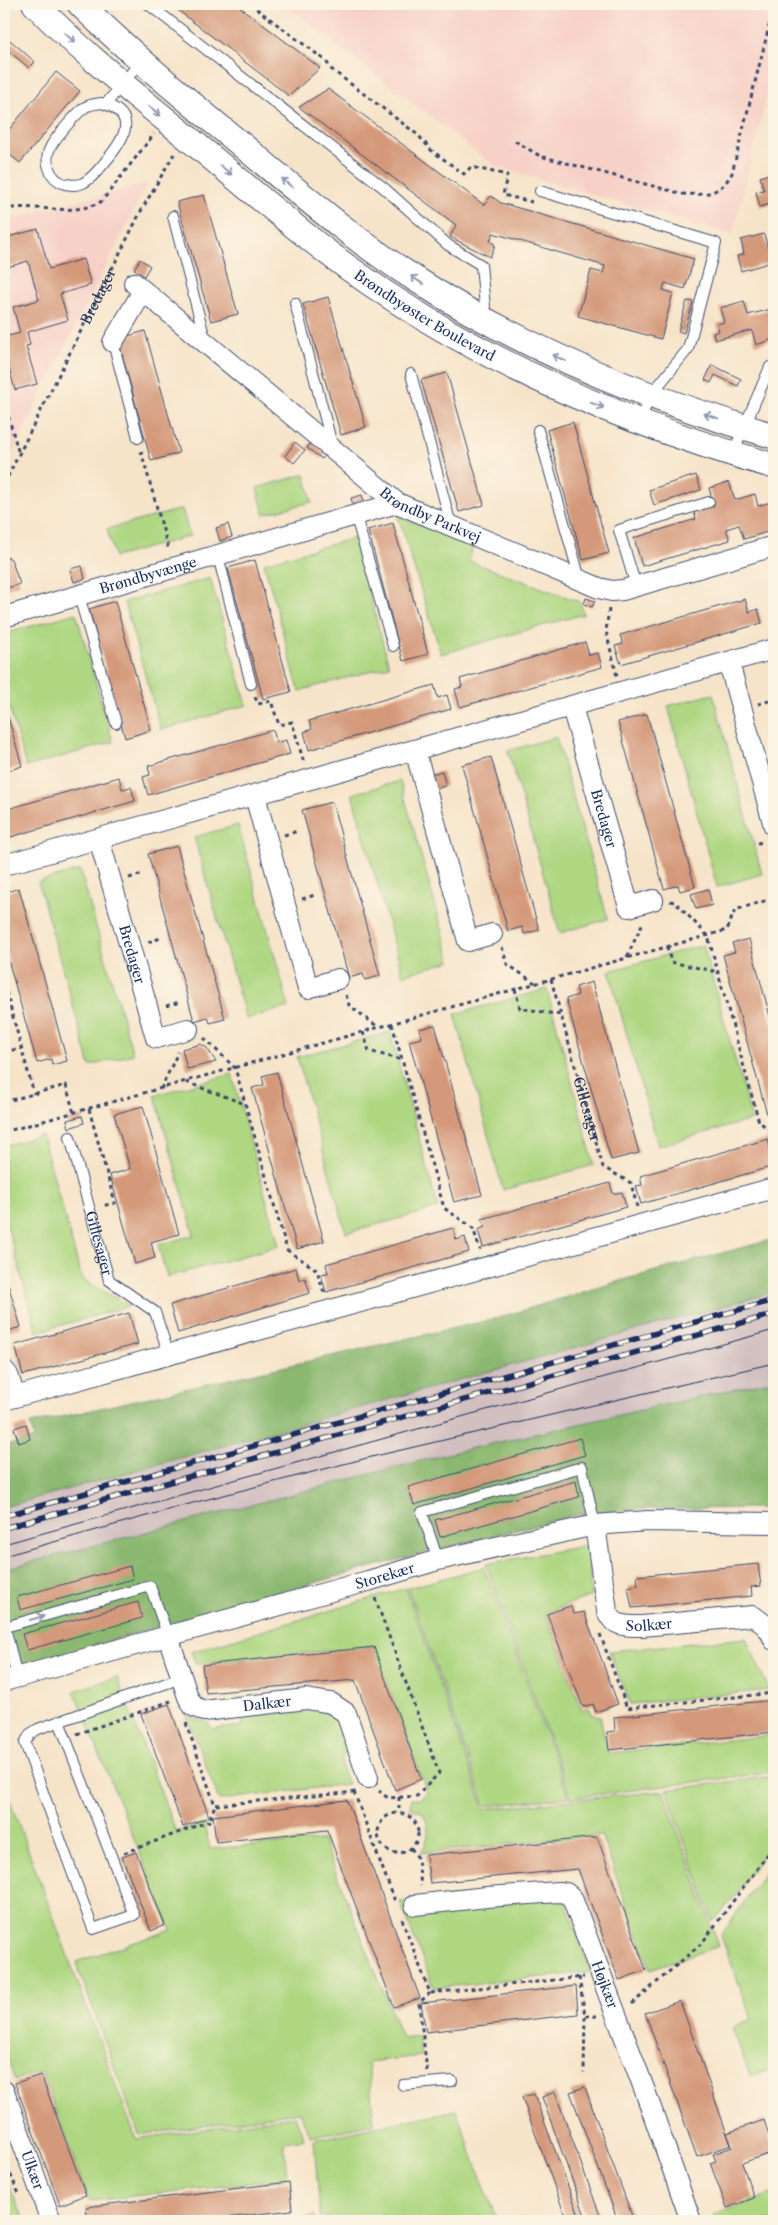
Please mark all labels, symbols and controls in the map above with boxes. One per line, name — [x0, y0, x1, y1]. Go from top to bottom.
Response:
one-way arrow — [63, 32, 76, 44]
one-way arrow — [148, 106, 161, 117]
one-way arrow — [219, 164, 232, 175]
one-way arrow — [281, 177, 294, 188]
street label: Bredager — [77, 265, 120, 327]
street label: Brøndbyøster Boulevard — [351, 266, 499, 365]
one-way arrow — [410, 275, 424, 285]
one-way arrow — [552, 353, 567, 363]
one-way arrow — [590, 402, 605, 411]
one-way arrow — [703, 411, 719, 421]
street label: Brøndby Parkvej — [376, 483, 484, 546]
street label: Brøndbyvænge — [97, 553, 199, 598]
street label: Bredager — [587, 787, 621, 850]
street label: Bredager — [115, 923, 149, 986]
street label: Gillesager — [569, 1075, 605, 1144]
street label: Gillesager — [82, 1209, 116, 1278]
street label: Storekær — [353, 1559, 417, 1593]
one-way arrow — [28, 1613, 44, 1623]
street label: Solkær — [625, 1614, 673, 1635]
street label: Dalkær — [242, 1692, 292, 1715]
street label: Højkær — [587, 1958, 622, 2011]
street label: Ulkær — [17, 2148, 48, 2192]

